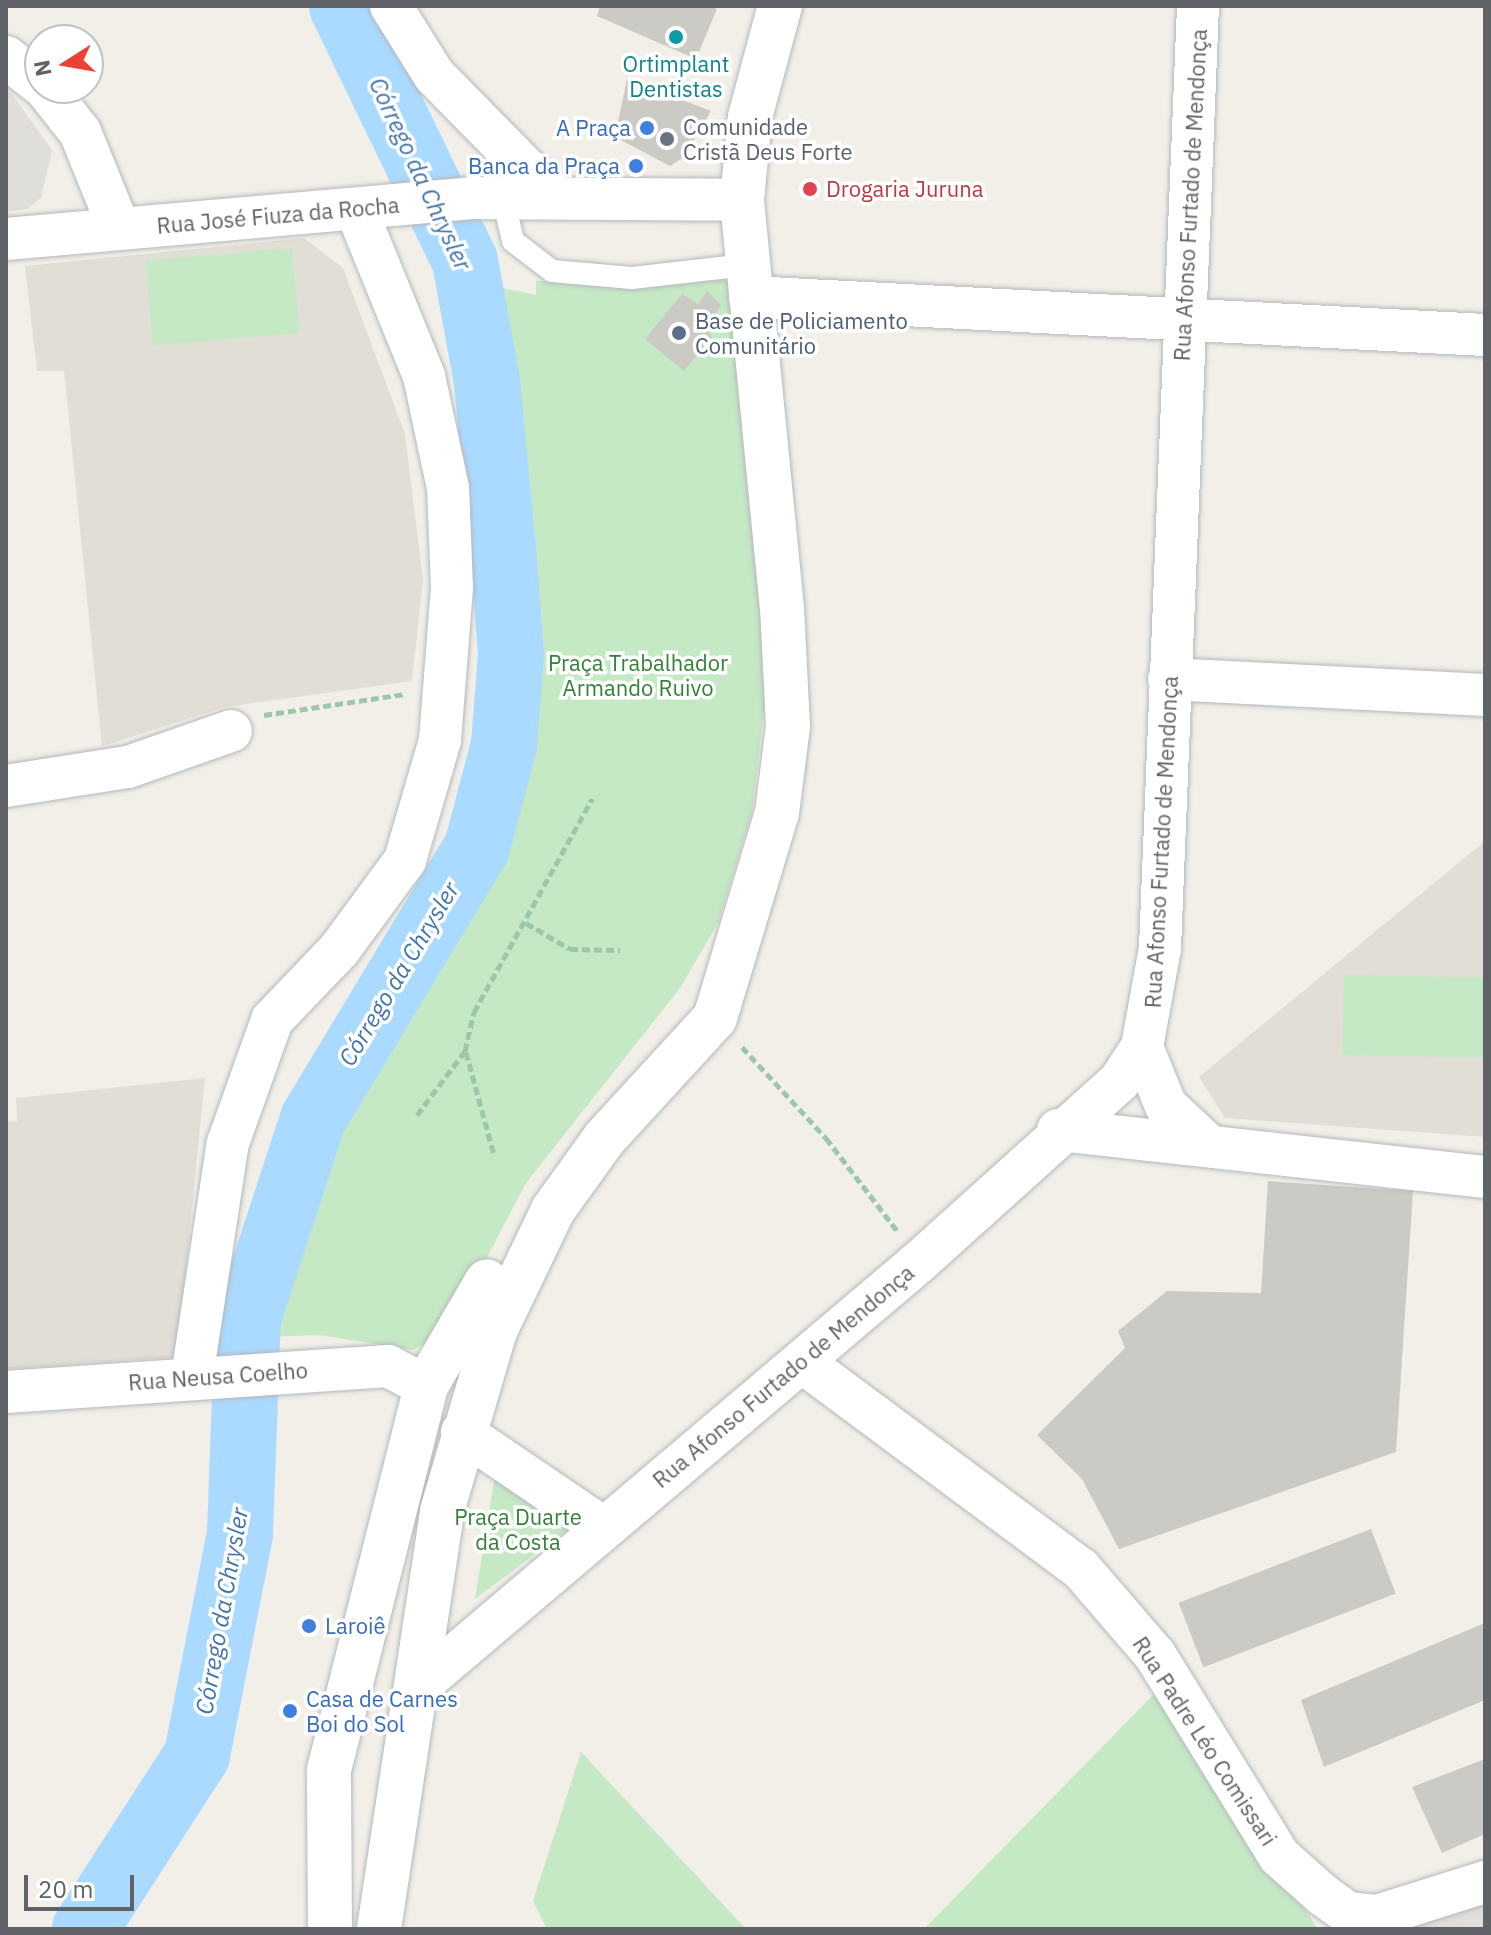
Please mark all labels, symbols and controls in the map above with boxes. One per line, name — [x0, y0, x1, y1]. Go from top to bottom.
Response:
north arrow — [24, 24, 104, 104]
marker: Ortimplant Dentistas — [667, 28, 685, 46]
street label: Rua Afonso Furtado de Mendonça — [1168, 28, 1212, 362]
place label: Ortimplant Dentistas — [623, 50, 729, 102]
text: N — [26, 58, 58, 79]
water label: Córrego da Chrysler — [363, 73, 477, 275]
place label: Comunidade Cristã Deus Forte — [683, 113, 853, 164]
place label: A Praça — [556, 115, 631, 141]
marker: A Praça — [638, 119, 656, 137]
marker: Comunidade Cristã Deus Forte — [658, 130, 676, 148]
place label: Banca da Praça — [468, 153, 620, 179]
marker: Banca da Praça — [627, 157, 645, 175]
place label: Drogaria Juruna — [826, 176, 983, 202]
marker: Drogaria Juruna — [801, 180, 819, 198]
street label: Rua José Fiuza da Rocha — [156, 191, 400, 239]
place label: Base de Policiamento Comunitário — [695, 307, 908, 358]
marker: Base de Policiamento Comunitário — [670, 324, 688, 342]
park label: Praça Trabalhador Armando Ruivo — [548, 649, 728, 700]
street label: Rua Afonso Furtado de Mendonça — [1139, 675, 1183, 1009]
water label: Córrego da Chrysler — [333, 877, 465, 1071]
street label: Rua Afonso Furtado de Mendonça — [647, 1259, 919, 1493]
street label: Rua Neusa Coelho — [127, 1357, 309, 1395]
park label: Praça Duarte da Costa — [454, 1503, 582, 1554]
water label: Córrego da Chrysler — [190, 1505, 254, 1717]
place label: Laroiê — [325, 1613, 386, 1639]
marker: Laroiê — [300, 1617, 318, 1635]
street label: Rua Padre Léo Comissari — [1127, 1631, 1283, 1851]
place label: Casa de Carnes Boi do Sol — [306, 1685, 458, 1736]
marker: Casa de Carnes Boi do Sol — [281, 1702, 299, 1720]
scale bar — [28, 1859, 138, 1909]
text: 20 m — [38, 1873, 93, 1905]

